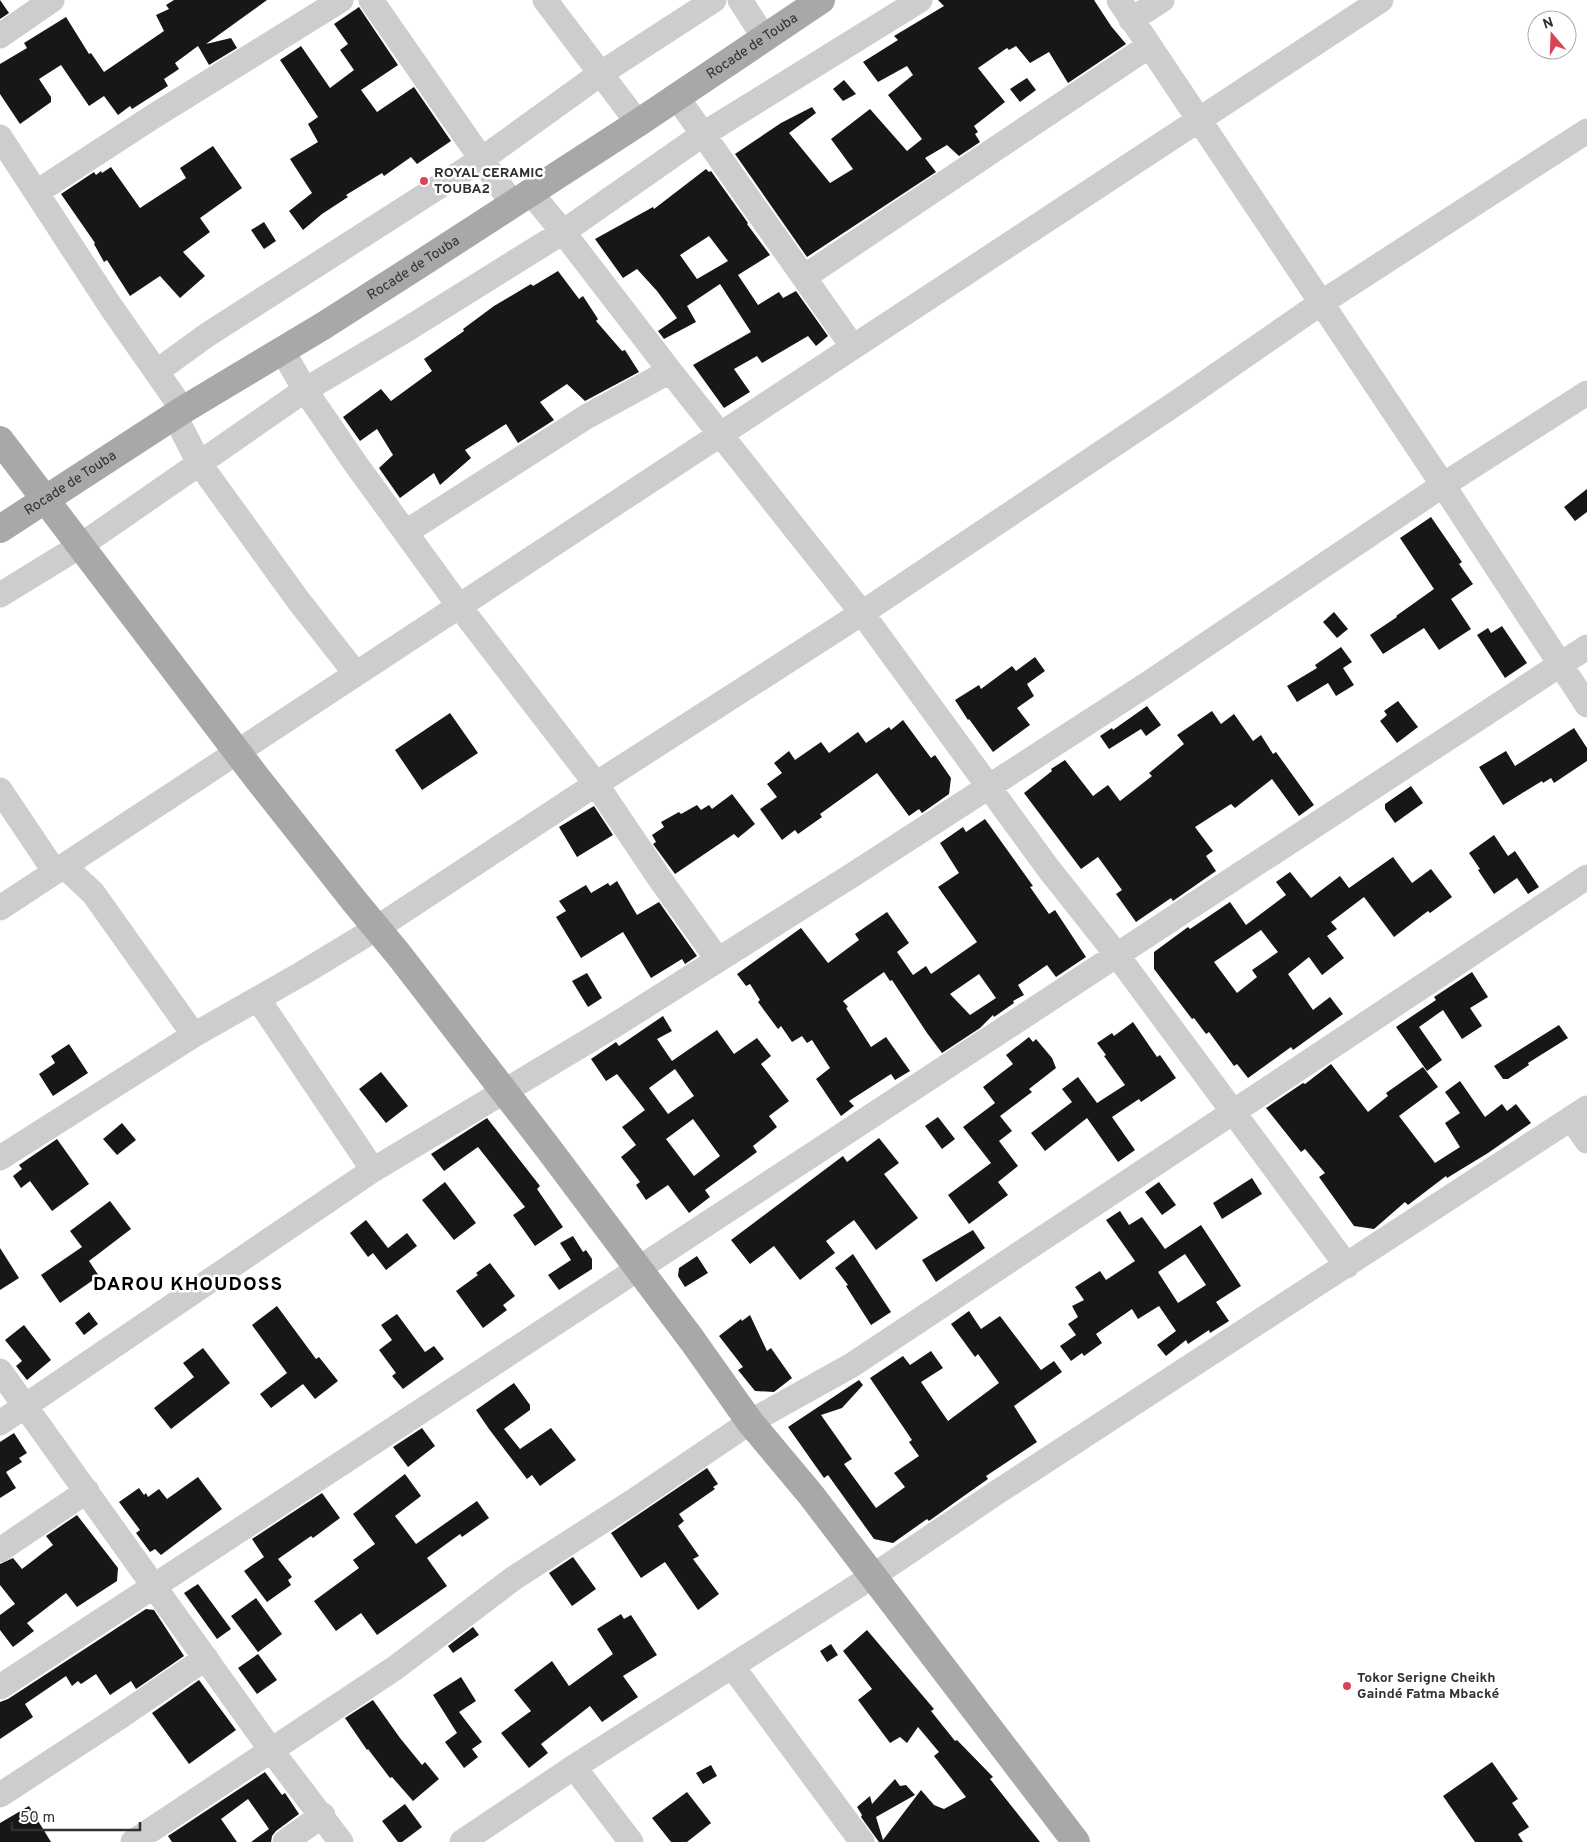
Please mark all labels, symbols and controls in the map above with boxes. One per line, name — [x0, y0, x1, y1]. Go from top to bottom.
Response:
street label: Rocade de Touba — [703, 9, 801, 83]
north arrow — [1527, 10, 1577, 60]
text: N — [1541, 14, 1556, 34]
place label: ROYAL CERAMIC TOUBA2 — [434, 165, 543, 198]
marker: ROYAL CERAMIC TOUBA2 — [418, 175, 430, 187]
street label: Rocade de Touba — [364, 232, 463, 304]
street label: Rocade de Touba — [21, 447, 120, 519]
district label: DAROU KHOUDOSS — [93, 1273, 283, 1297]
place label: Tokor Serigne Cheikh Gaindé Fatma Mbacké — [1357, 1670, 1499, 1703]
marker: Tokor Serigne Cheikh Gaindé Fatma Mbacké — [1341, 1680, 1353, 1692]
scale bar — [12, 1800, 140, 1832]
text: 50 m — [20, 1809, 55, 1828]

